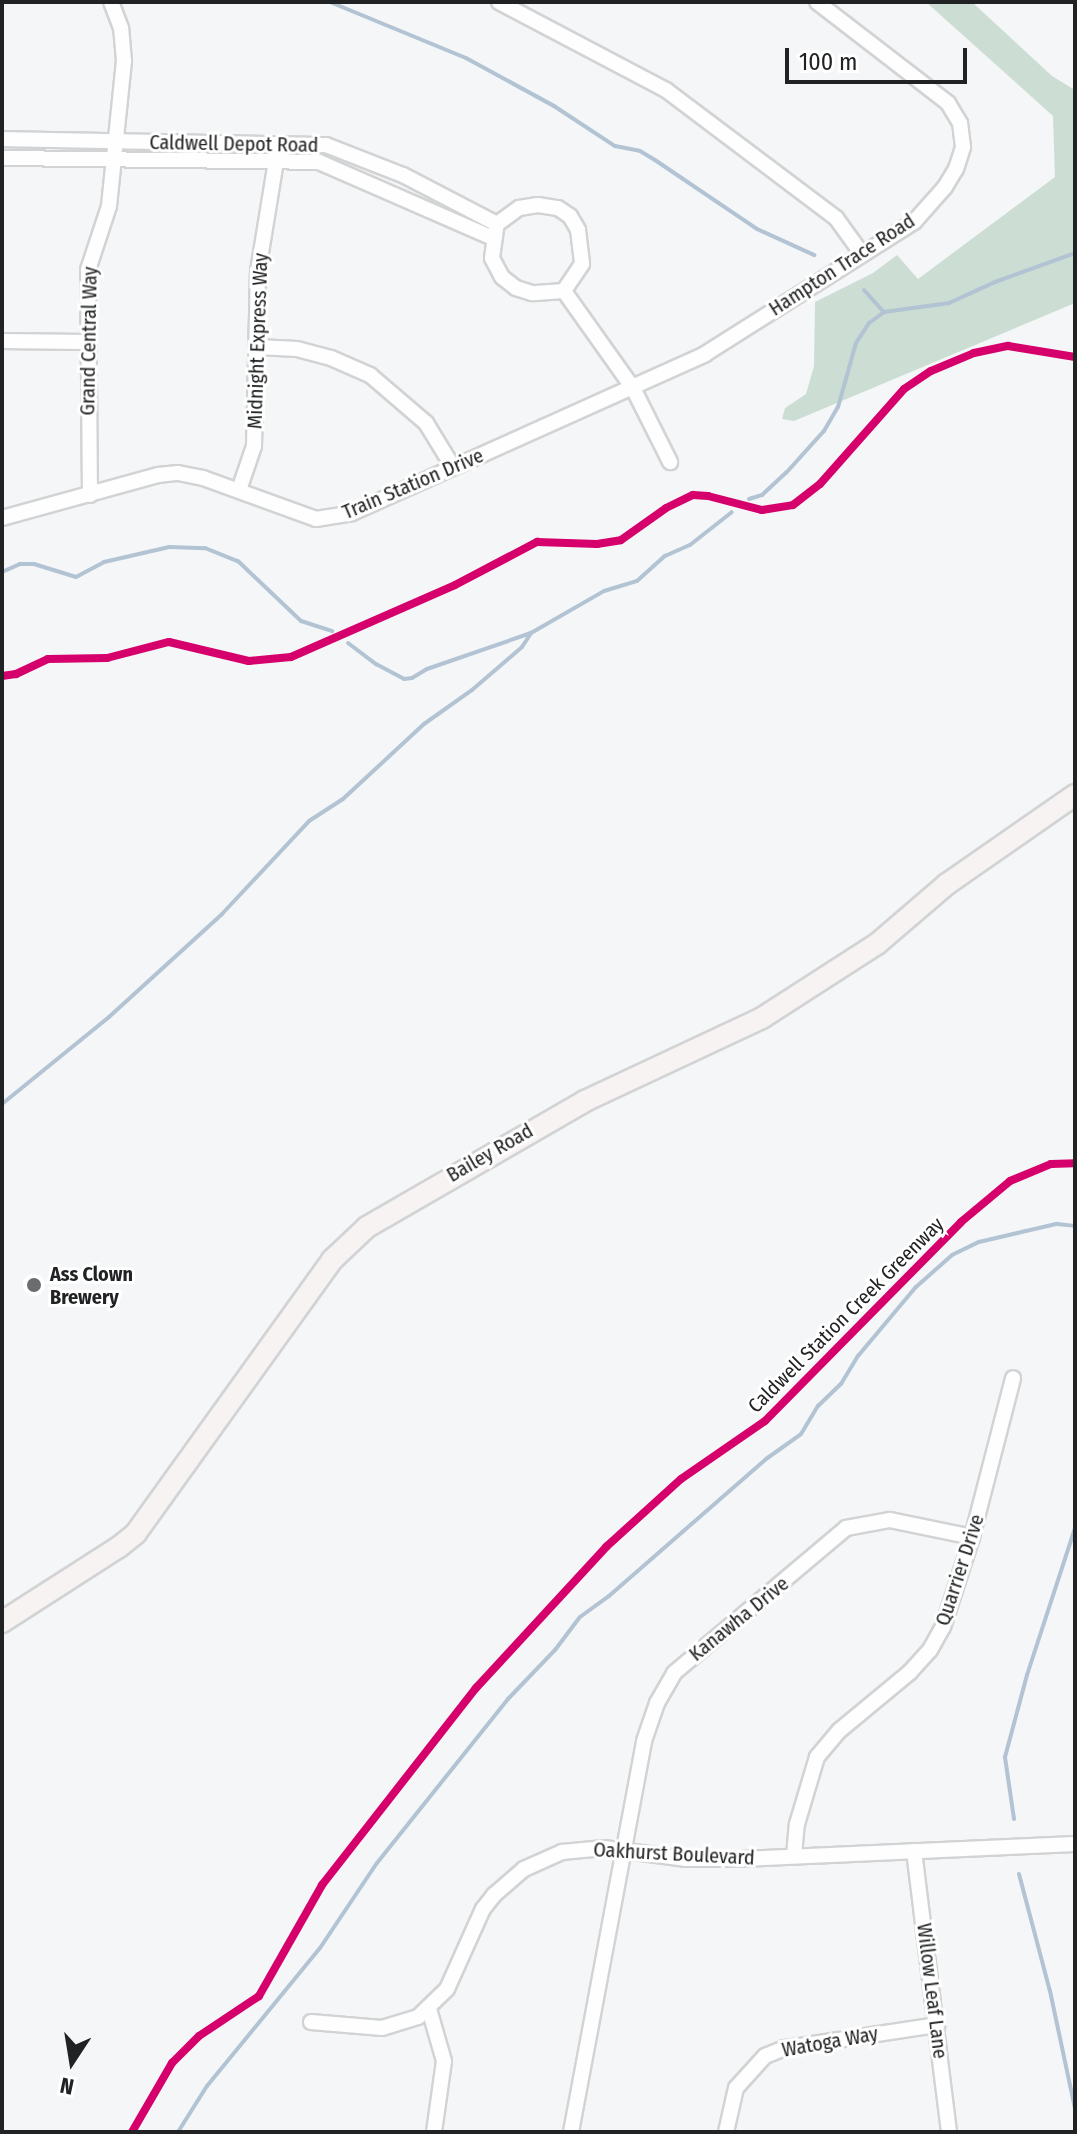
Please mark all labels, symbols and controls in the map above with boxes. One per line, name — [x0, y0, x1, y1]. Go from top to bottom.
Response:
scale bar — [789, 32, 971, 82]
text: 100 m — [799, 48, 857, 76]
street label: Caldwell Depot Road — [149, 131, 319, 157]
street label: Hampton Trace Road — [765, 209, 919, 321]
street label: Midnight Express Way — [243, 253, 273, 429]
street label: Grand Central Way — [76, 266, 102, 416]
street label: Train Station Drive — [339, 443, 487, 525]
street label: Bailey Road — [443, 1119, 537, 1187]
street label: Caldwell Station Creek Greenway — [743, 1212, 949, 1418]
place label: Ass Clown Brewery — [50, 1262, 133, 1309]
marker: Ass Clown Brewery — [25, 1276, 43, 1294]
street label: Quarrier Drive — [931, 1511, 989, 1629]
street label: Kanawha Drive — [684, 1572, 794, 1666]
street label: Oakhurst Boulevard — [593, 1838, 755, 1870]
street label: Willow Leaf Lane — [912, 1922, 952, 2060]
north arrow — [32, 2022, 112, 2102]
street label: Watoga Way — [780, 2022, 880, 2062]
text: N — [58, 2071, 76, 2101]

